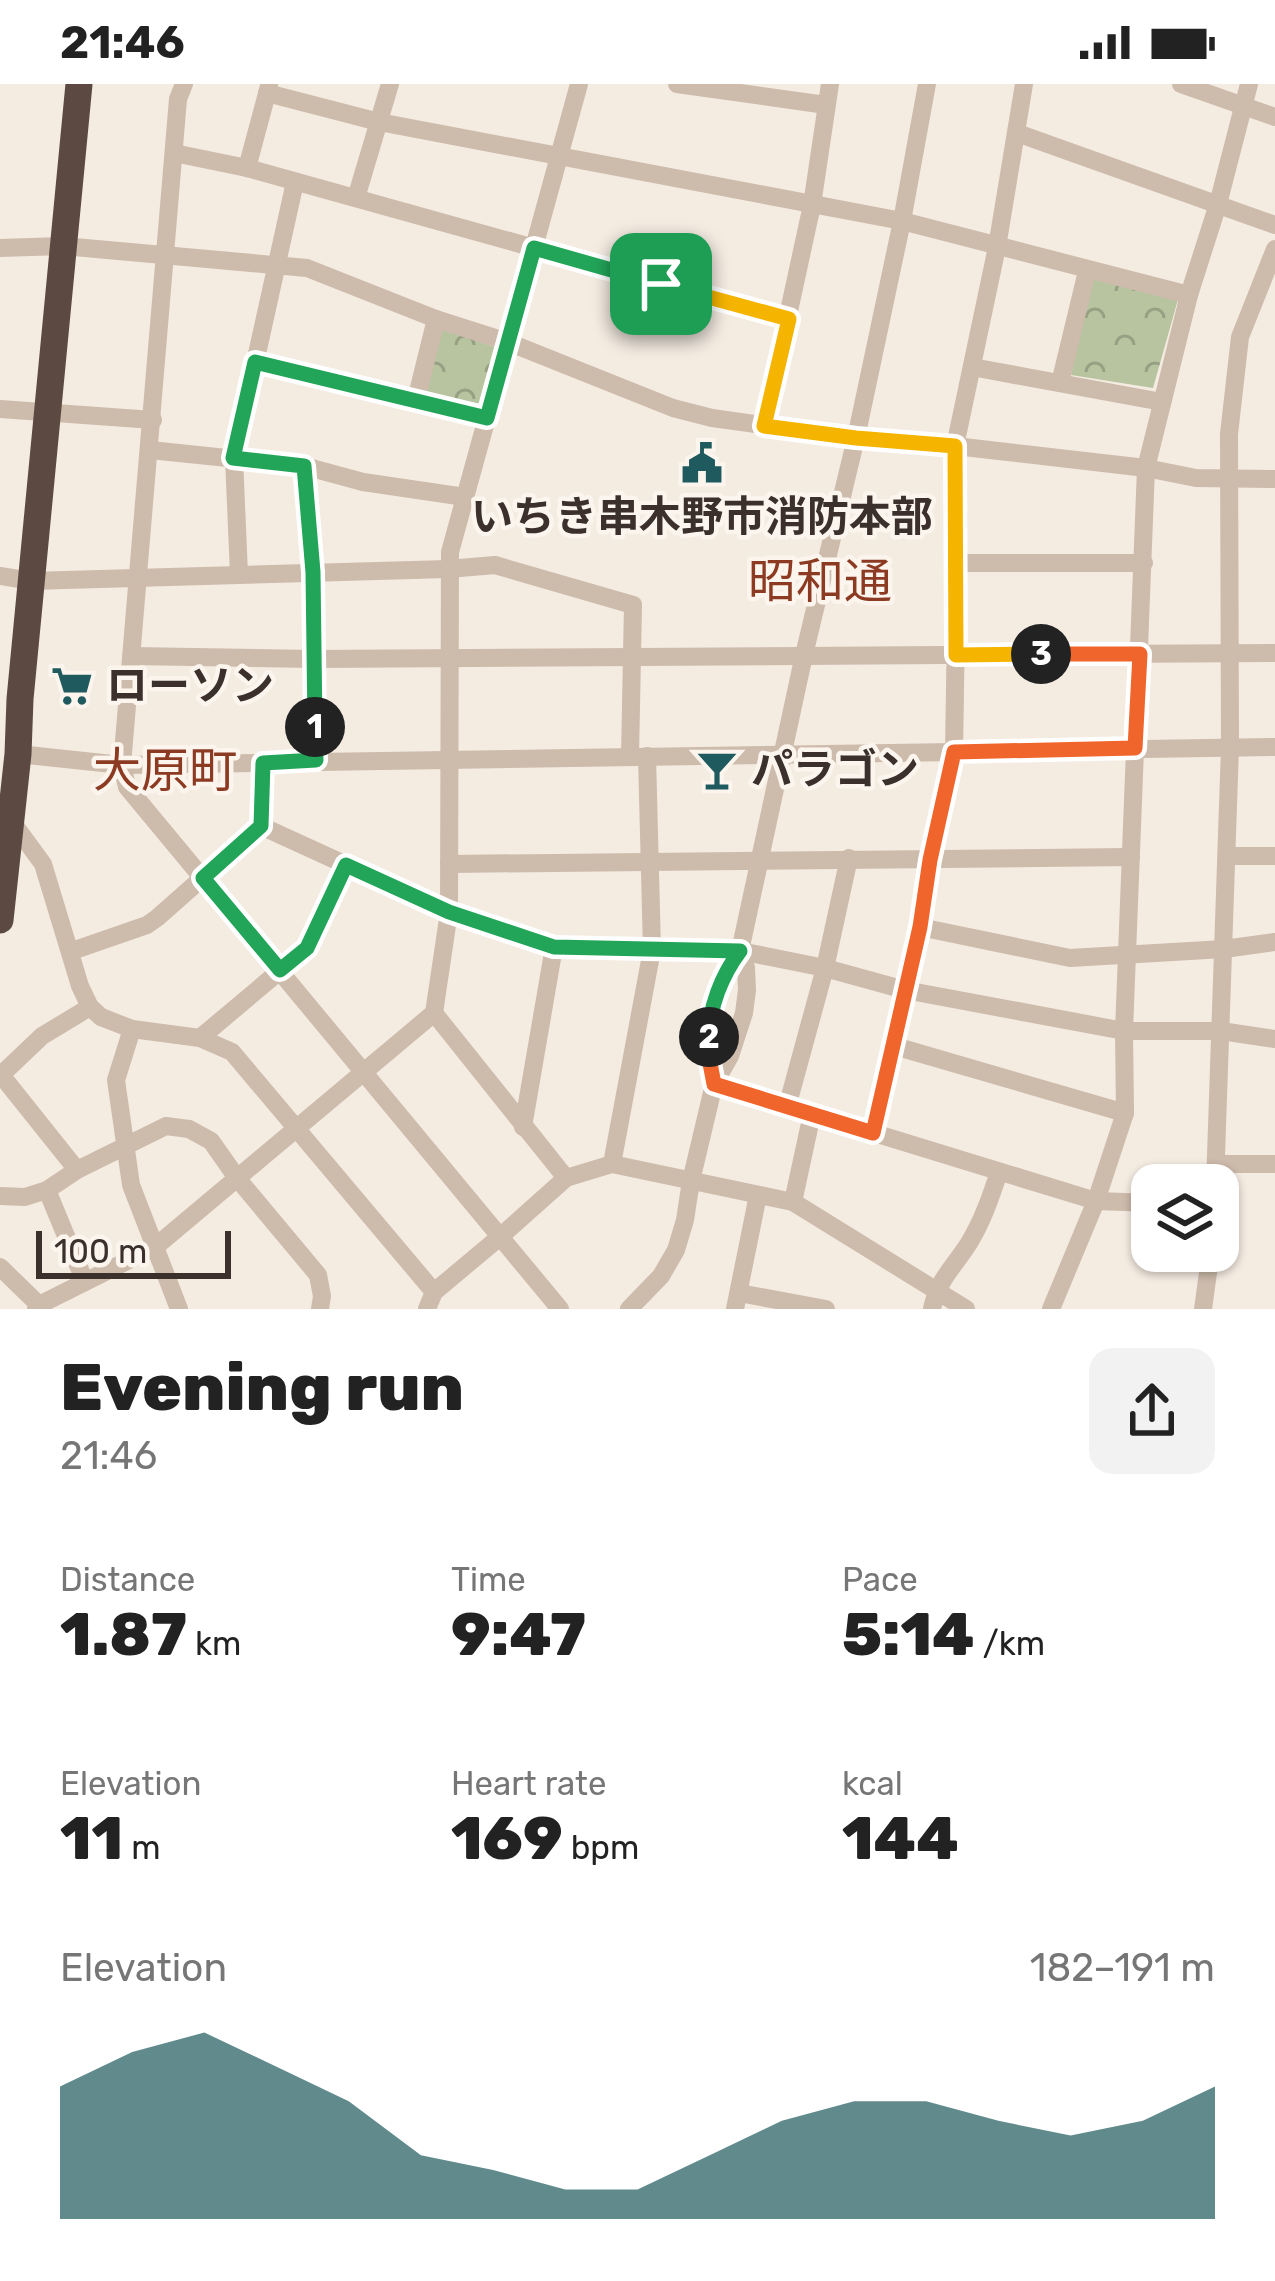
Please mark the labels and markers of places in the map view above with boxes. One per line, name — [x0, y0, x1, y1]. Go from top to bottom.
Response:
pin — [610, 233, 712, 335]
public building icon: いちき串木野市消防本部 — [679, 440, 725, 486]
place label: いちき串木野市消防本部 — [471, 492, 933, 542]
pin: 3 — [1011, 624, 1071, 684]
place label: ローソン — [106, 661, 274, 711]
supermarket icon: ローソン — [49, 663, 95, 709]
pin: 1 — [285, 697, 345, 757]
place label: パラゴン — [751, 745, 919, 795]
bar icon: パラゴン — [694, 747, 740, 793]
pin: 2 — [679, 1007, 739, 1067]

